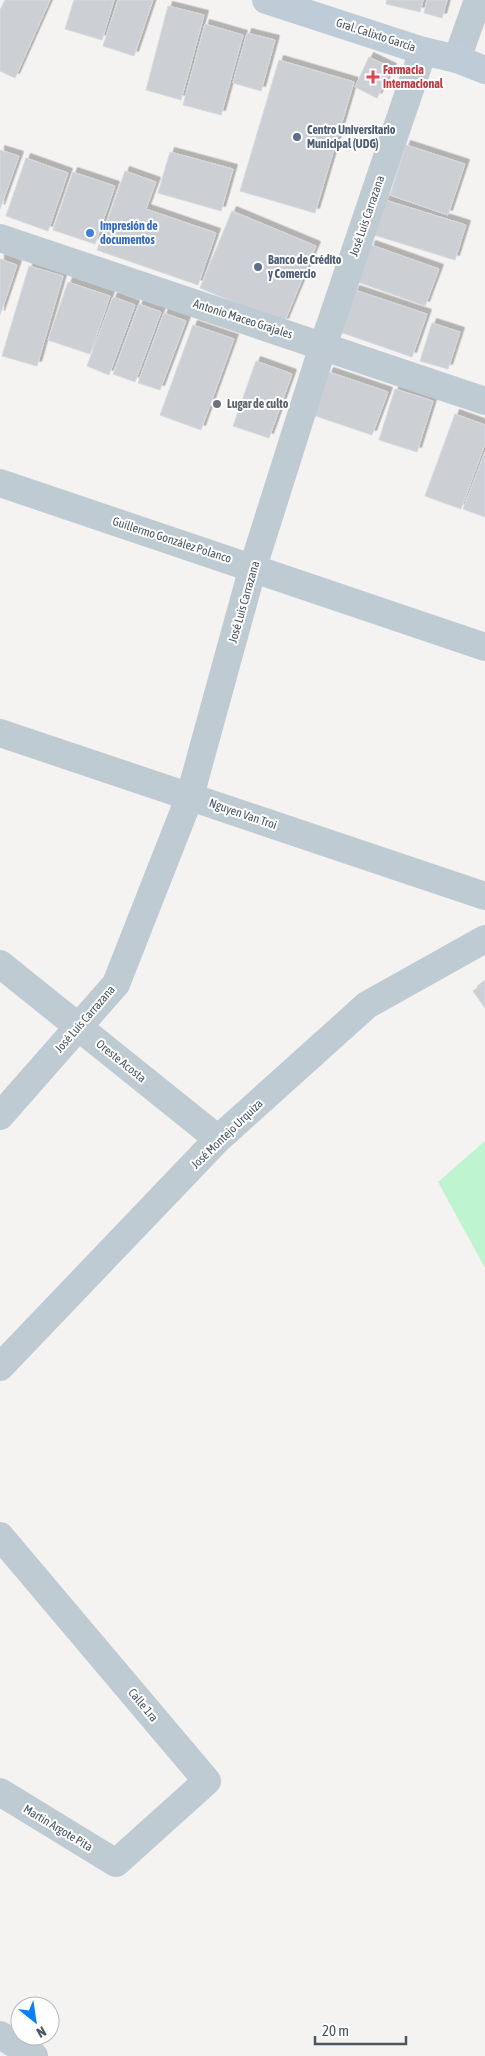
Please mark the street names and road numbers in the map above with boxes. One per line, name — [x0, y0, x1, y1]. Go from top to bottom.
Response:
street label: Gral. Calixto García — [334, 16, 418, 54]
street label: José Luis Carrazana — [347, 174, 387, 258]
street label: Antonio Maceo Grajales — [192, 296, 294, 342]
street label: Guillermo González Polanco — [111, 514, 234, 566]
street label: José Luis Carrazana — [226, 559, 262, 645]
street label: Nguyen Van Troi — [207, 796, 279, 832]
street label: José Luis Carrazana — [52, 982, 118, 1056]
street label: Oreste Acosta — [93, 1037, 149, 1085]
street label: José Montejo Urquiza — [188, 1096, 266, 1172]
street label: Calle 1ra — [125, 1686, 161, 1724]
street label: Martin Argote Pita — [21, 1802, 95, 1854]

